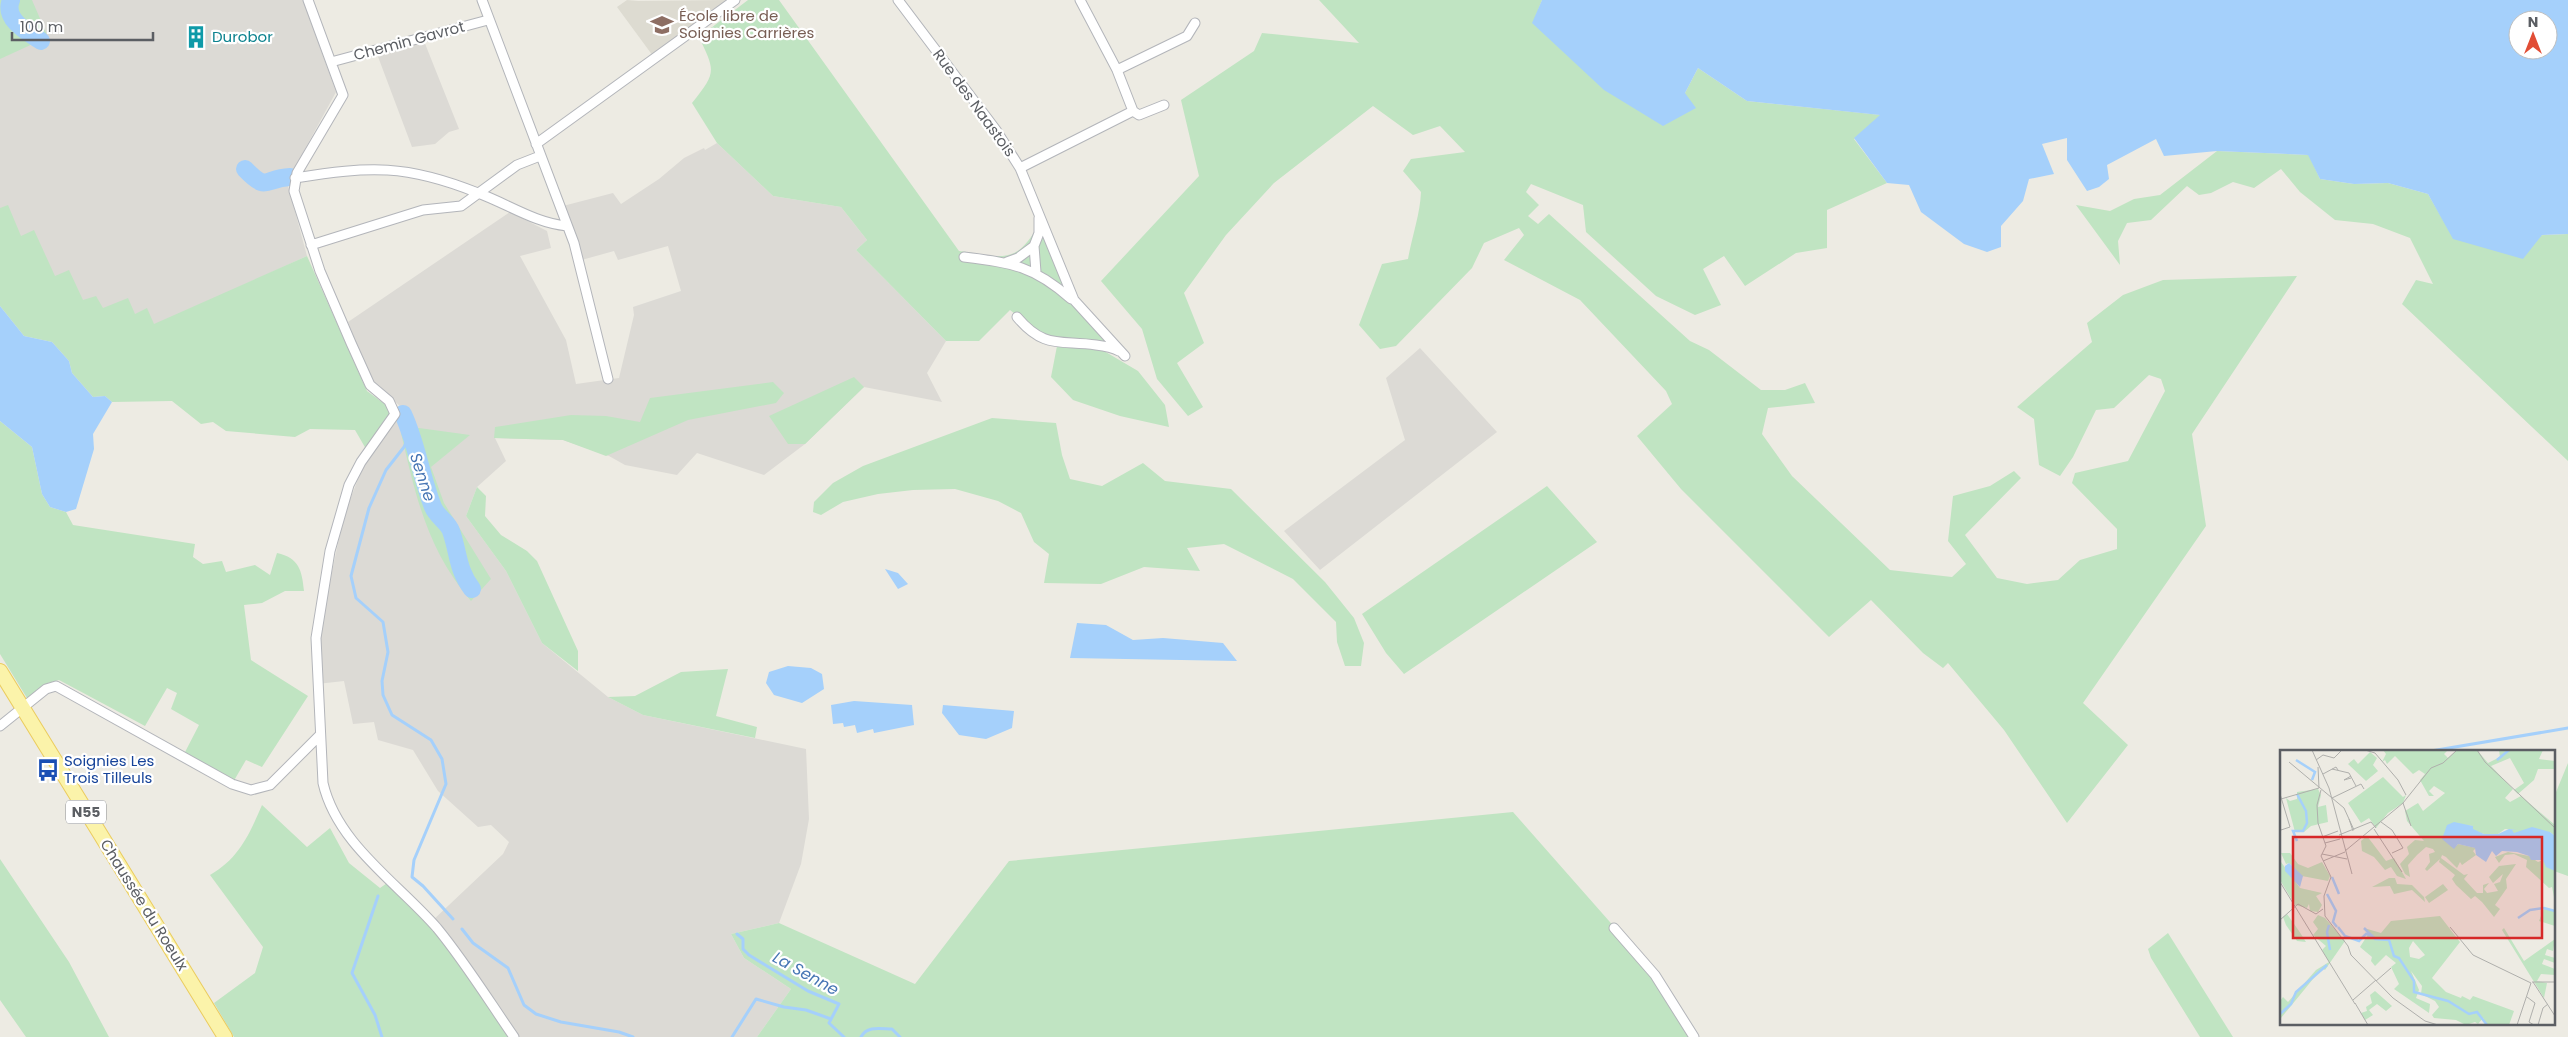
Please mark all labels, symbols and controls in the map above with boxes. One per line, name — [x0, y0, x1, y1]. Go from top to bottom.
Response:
place label: École libre de Soignies Carrières — [679, 5, 814, 43]
scale bar — [12, 10, 154, 42]
north arrow — [2508, 10, 2558, 60]
school or university icon: École libre de Soignies Carrières — [649, 12, 675, 38]
text: N — [2528, 12, 2538, 32]
text: 100 m — [20, 16, 63, 37]
street label: Chemin Gavrot — [351, 16, 467, 65]
building icon: Durobor — [183, 24, 209, 50]
place label: Durobor — [212, 26, 273, 47]
street label: Rue des Naastois — [928, 45, 1021, 161]
water label: Senne — [404, 450, 441, 504]
place label: Soignies Les Trois Tilleuls — [64, 750, 154, 788]
inset map — [2280, 750, 2556, 1024]
bus stop icon: Soignies Les Trois Tilleuls — [35, 757, 61, 783]
road number: N55 — [66, 800, 106, 824]
street label: Chaussée du Roeulx — [95, 835, 193, 975]
water label: La Senne — [769, 946, 843, 1001]

